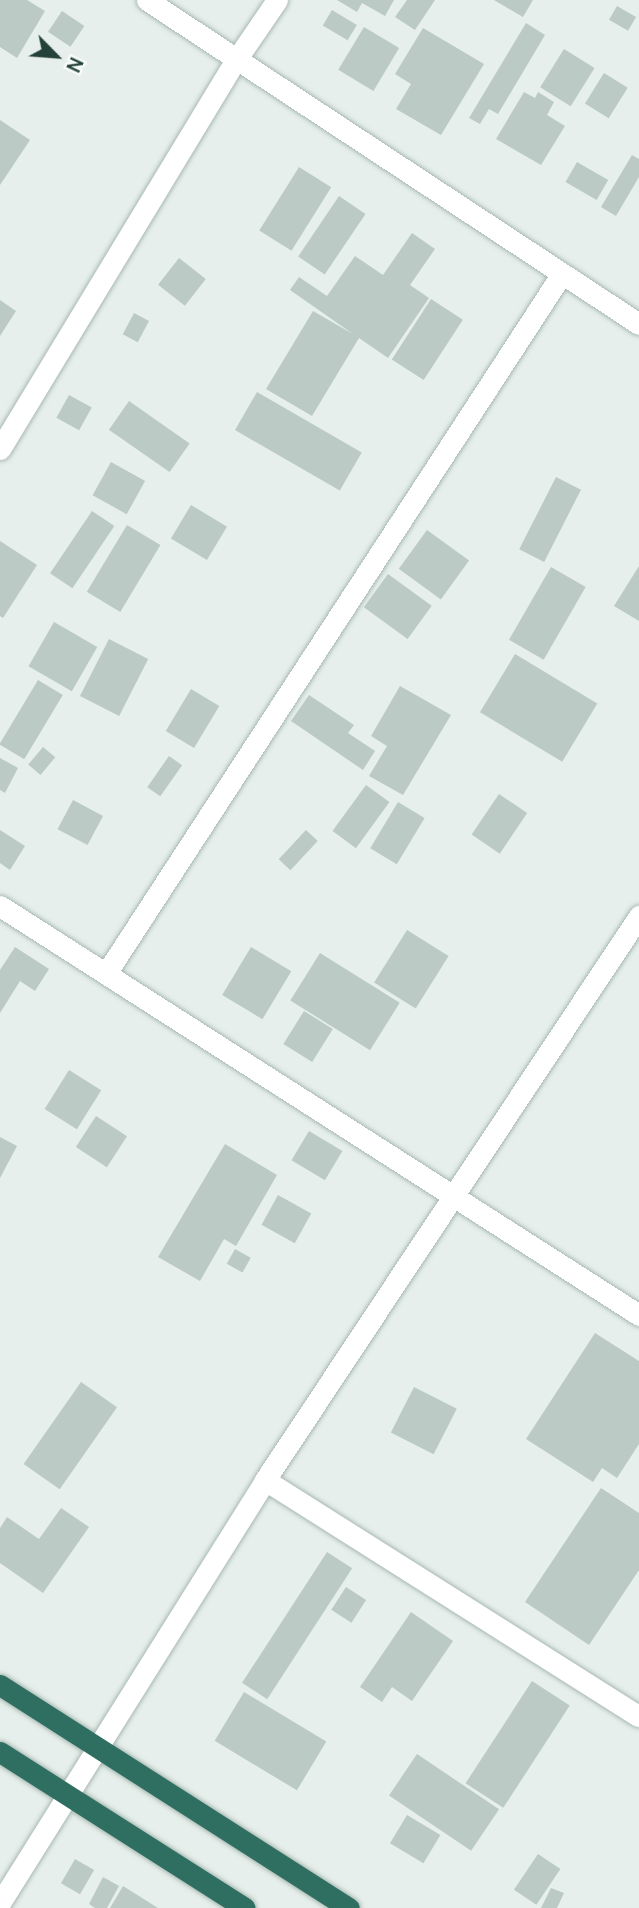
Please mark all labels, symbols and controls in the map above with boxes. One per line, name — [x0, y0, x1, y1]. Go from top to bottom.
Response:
north arrow — [21, 21, 91, 91]
text: N — [60, 53, 90, 77]

